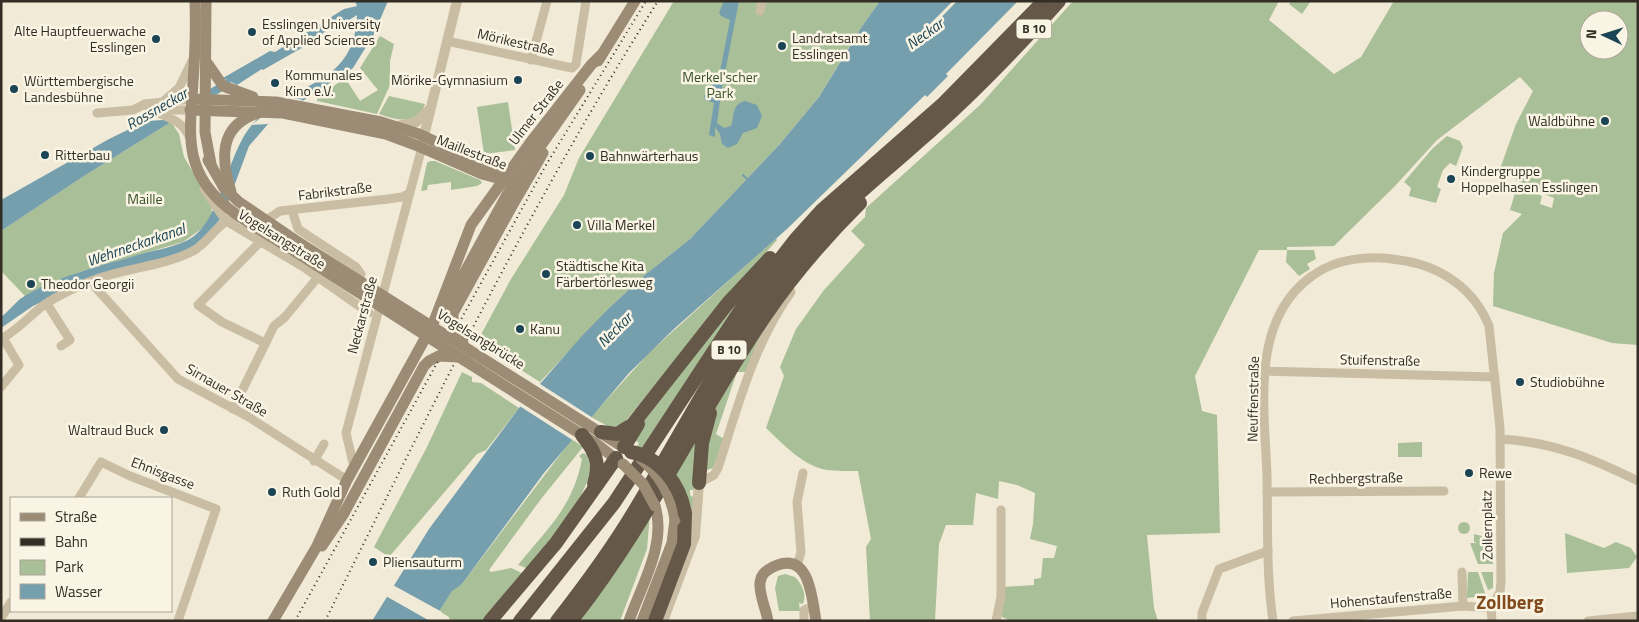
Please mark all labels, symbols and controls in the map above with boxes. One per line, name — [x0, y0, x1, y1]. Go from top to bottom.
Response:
north arrow — [1579, 10, 1629, 60]
water label: Neckar — [901, 11, 950, 55]
place label: Esslingen University of Applied Sciences — [262, 13, 381, 50]
place label: Alte Hauptfeuerwache Esslingen — [14, 20, 146, 57]
road number: B 10 — [1016, 20, 1052, 38]
street label: Mörikestraße — [475, 22, 557, 61]
marker: Esslingen University of Applied Sciences — [246, 26, 258, 38]
place label: Landratsamt Esslingen — [792, 27, 868, 64]
text: N — [1580, 28, 1601, 40]
marker: Alte Hauptfeuerwache Esslingen — [150, 33, 162, 45]
marker: Landratsamt Esslingen — [776, 40, 788, 52]
place label: Kommunales Kino e.V. — [285, 64, 362, 101]
park label: Merkel'scher Park — [682, 66, 758, 103]
place label: Mörike-Gymnasium — [391, 69, 508, 90]
place label: Württembergische Landesbühne — [24, 70, 134, 107]
street label: Ulmer Straße — [503, 74, 568, 149]
marker: Mörike-Gymnasium — [512, 74, 524, 86]
marker: Kommunales Kino e.V. — [269, 77, 281, 89]
water label: Rossneckar — [122, 81, 194, 135]
marker: Württembergische Landesbühne — [8, 83, 20, 95]
place label: Waldbühne — [1528, 110, 1595, 131]
marker: Waldbühne — [1599, 115, 1611, 127]
street label: Maillestraße — [434, 129, 510, 175]
place label: Ritterbau — [55, 144, 110, 165]
place label: Bahnwärterhaus — [600, 145, 698, 166]
marker: Ritterbau — [39, 149, 51, 161]
marker: Bahnwärterhaus — [584, 150, 596, 162]
place label: Kindergruppe Hoppelhasen Esslingen — [1461, 160, 1598, 197]
marker: Kindergruppe Hoppelhasen Esslingen — [1445, 173, 1457, 185]
street label: Fabrikstraße — [297, 176, 373, 205]
park label: Maille — [127, 188, 163, 209]
street label: Vogelsangstraße — [235, 203, 330, 274]
place label: Villa Merkel — [587, 214, 655, 235]
water label: Wehrneckarkanal — [84, 216, 190, 272]
marker: Villa Merkel — [571, 219, 583, 231]
place label: Städtische Kita Färbertörlesweg — [556, 255, 653, 292]
marker: Städtische Kita Färbertörlesweg — [540, 268, 552, 280]
place label: Theodor Georgii — [41, 273, 134, 294]
street label: Neckarstraße — [341, 274, 382, 356]
marker: Theodor Georgii — [25, 278, 37, 290]
street label: Vogelsangbrücke — [433, 303, 529, 374]
water label: Neckar — [592, 305, 639, 352]
place label: Kanu — [530, 318, 560, 339]
marker: Kanu — [514, 323, 526, 335]
road number: B 10 — [712, 340, 746, 360]
street label: Stuifenstraße — [1340, 348, 1420, 371]
street label: Neuffenstraße — [1241, 356, 1264, 442]
street label: Sirnauer Straße — [182, 358, 272, 422]
place label: Studiobühne — [1530, 371, 1605, 392]
marker: Studiobühne — [1514, 376, 1526, 388]
place label: Waltraud Buck — [68, 419, 154, 440]
marker: Waltraud Buck — [158, 424, 170, 436]
street label: Ehnisgasse — [128, 451, 198, 494]
place label: Rewe — [1479, 462, 1512, 483]
street label: Rechbergstraße — [1309, 466, 1403, 489]
marker: Rewe — [1463, 467, 1475, 479]
place label: Ruth Gold — [282, 481, 340, 502]
marker: Ruth Gold — [266, 486, 278, 498]
street label: Zollernplatz — [1475, 490, 1498, 560]
legend — [10, 497, 172, 612]
text: Straße — [55, 505, 97, 528]
text: Bahn — [55, 530, 88, 553]
place label: Pliensauturm — [383, 551, 462, 572]
text: Park — [55, 555, 84, 578]
marker: Pliensauturm — [367, 556, 379, 568]
text: Wasser — [55, 580, 102, 603]
street label: Hohenstaufenstraße — [1329, 582, 1453, 613]
district label: Zollberg — [1476, 587, 1544, 616]

